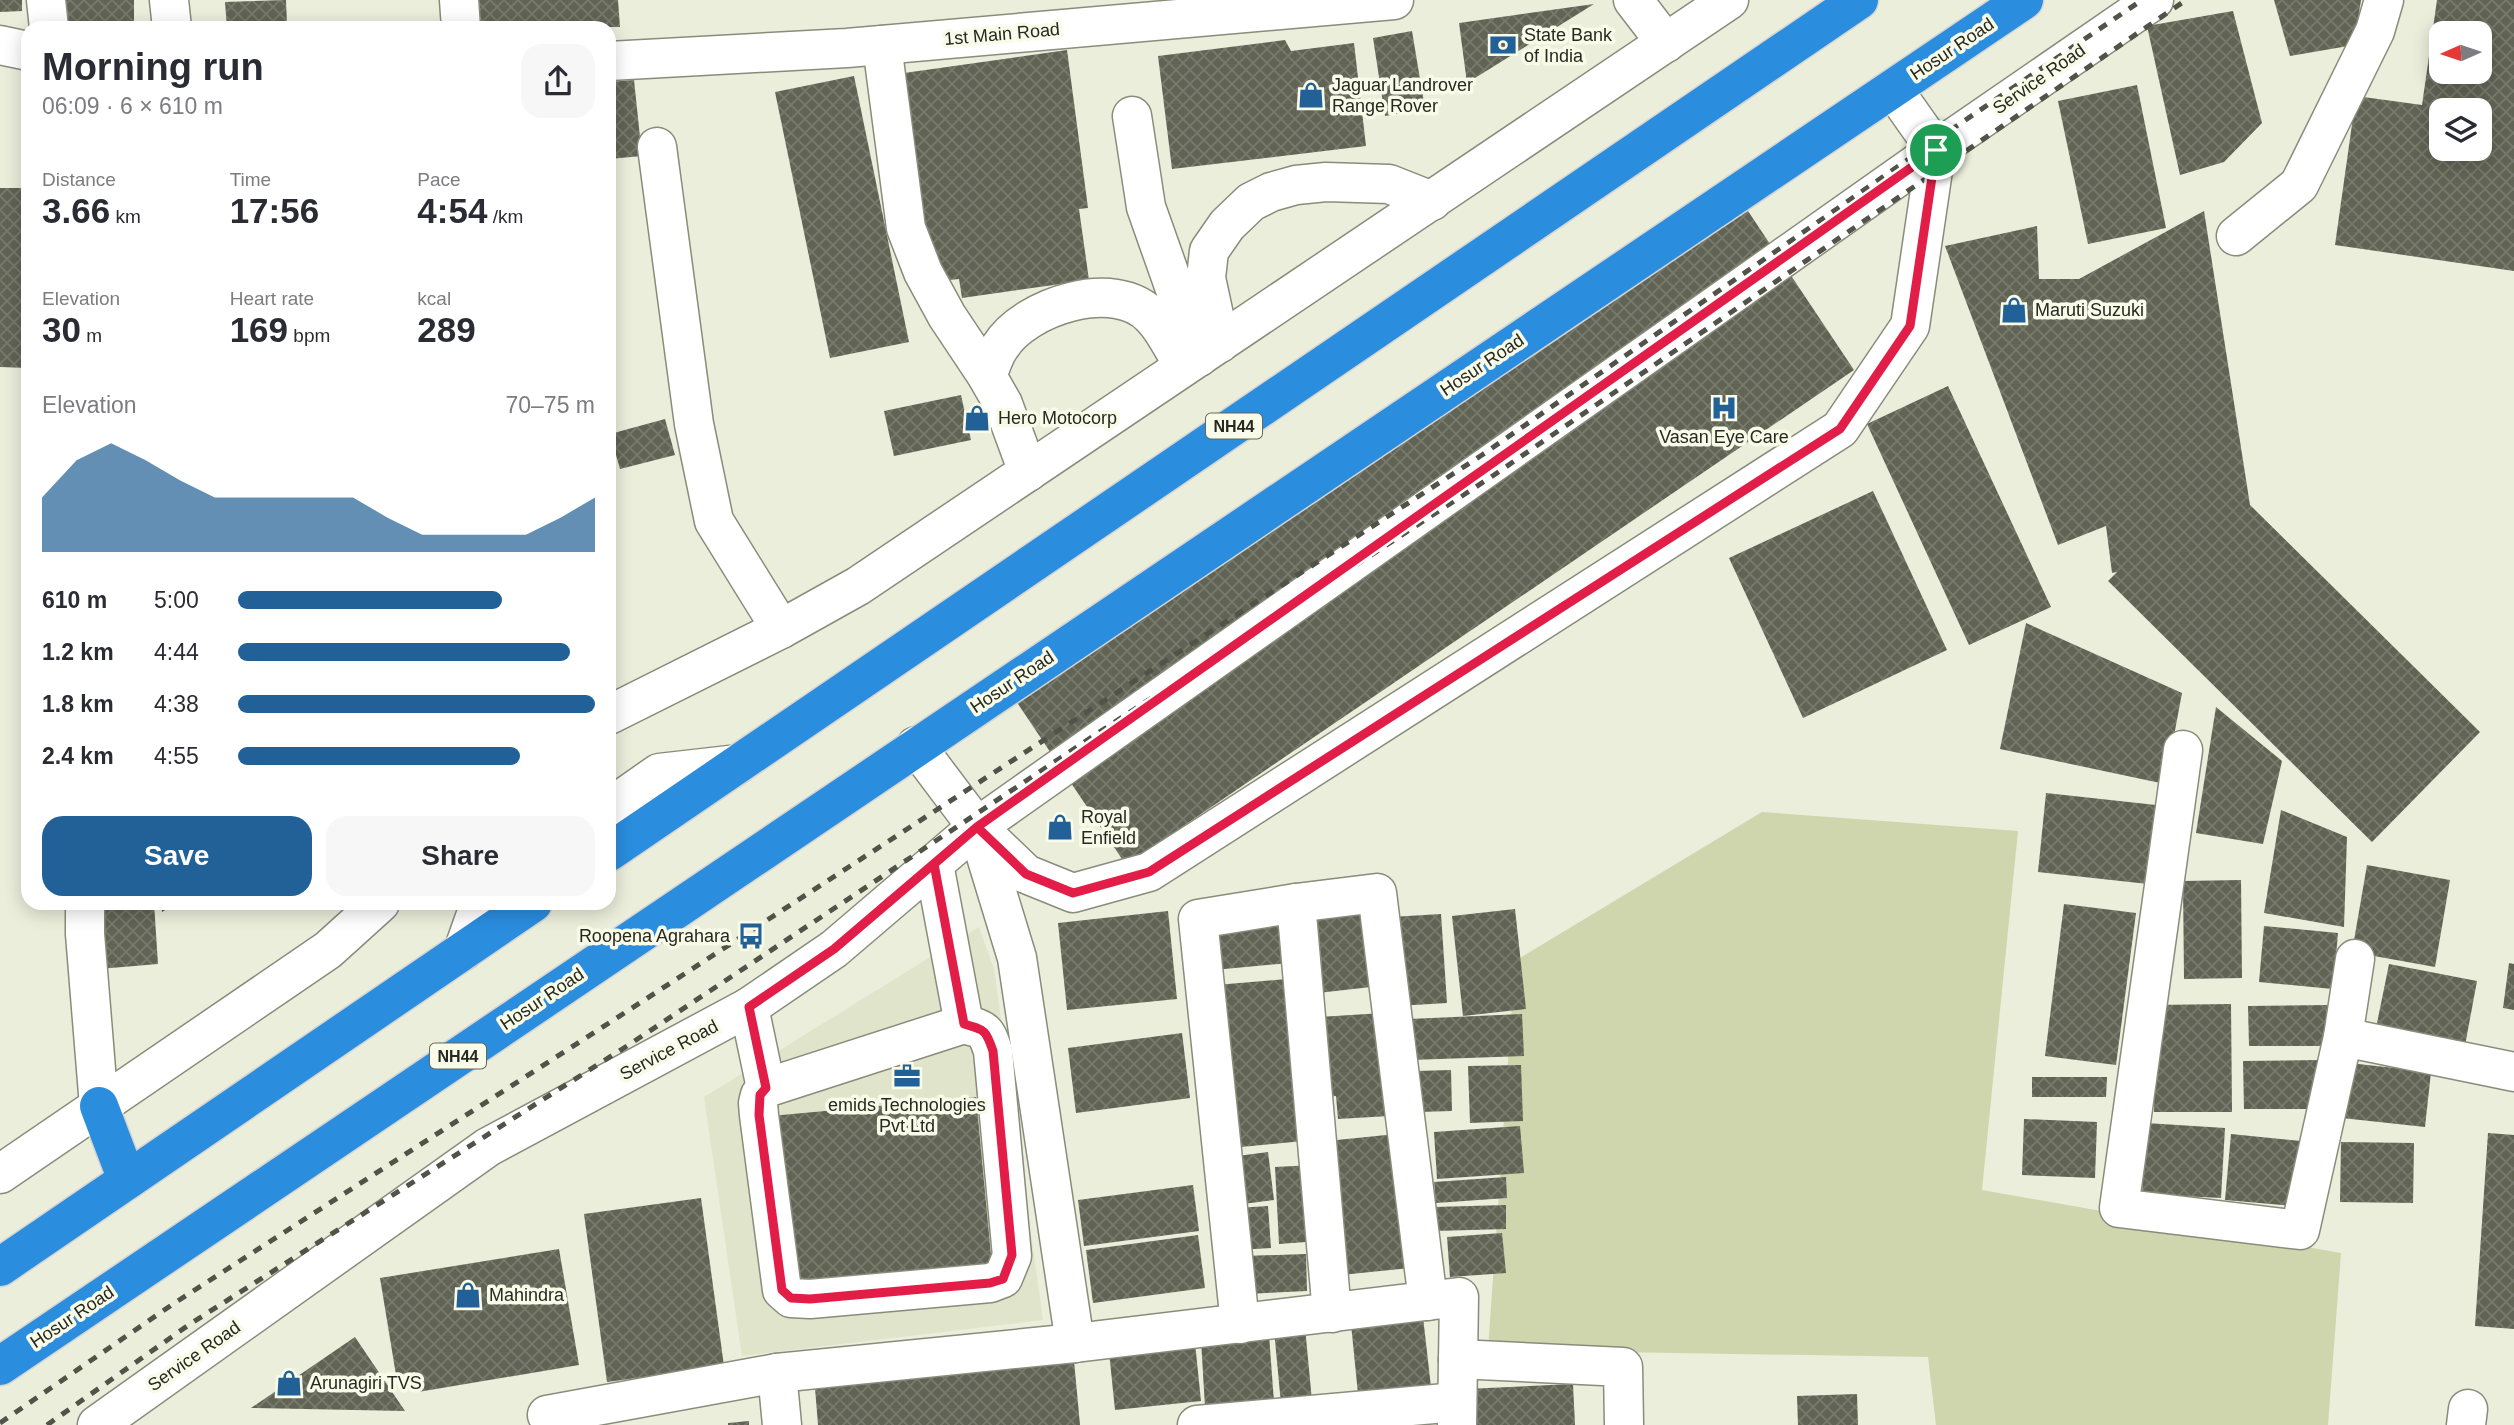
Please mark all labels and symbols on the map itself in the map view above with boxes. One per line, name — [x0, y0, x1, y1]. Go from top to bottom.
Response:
street label: Hosur Road — [1907, 14, 1997, 84]
street label: 1st Main Road — [943, 19, 1061, 49]
north arrow — [2429, 21, 2492, 84]
place label: State Bank of India — [1524, 25, 1613, 66]
bank icon: State Bank of India — [1488, 30, 1518, 60]
street label: Service Road — [1989, 40, 2089, 118]
place label: Jaguar Landrover Range Rover — [1332, 75, 1473, 116]
shop icon: Jaguar Landrover Range Rover — [1296, 80, 1326, 110]
pin — [1906, 120, 1966, 180]
shop icon: Maruti Suzuki — [1999, 295, 2029, 325]
place label: Maruti Suzuki — [2035, 300, 2144, 320]
street label: Hosur Road — [1437, 330, 1527, 400]
hospital icon: Vasan Eye Care — [1709, 393, 1739, 423]
shop icon: Hero Motocorp — [962, 403, 992, 433]
place label: Hero Motocorp — [998, 408, 1117, 428]
road number: NH44 — [1206, 414, 1262, 438]
place label: Vasan Eye Care — [1659, 427, 1789, 447]
street label: Hosur Road — [967, 647, 1057, 717]
place label: Royal Enfield — [1081, 807, 1136, 848]
shop icon: Royal Enfield — [1045, 812, 1075, 842]
bus stop icon: Roopena Agrahara — [736, 921, 766, 951]
place label: Roopena Agrahara — [579, 926, 731, 946]
street label: Hosur Road — [497, 964, 587, 1034]
street label: Service Road — [617, 1016, 721, 1084]
road number: NH44 — [430, 1044, 486, 1068]
office icon: emids Technologies Pvt Ltd — [892, 1061, 922, 1091]
place label: emids Technologies Pvt Ltd — [828, 1095, 986, 1136]
shop icon: Mahindra — [453, 1280, 483, 1310]
street label: Hosur Road — [27, 1282, 117, 1352]
place label: Mahindra — [489, 1285, 565, 1305]
street label: Service Road — [144, 1317, 244, 1395]
shop icon: Arunagiri TVS — [274, 1368, 304, 1398]
place label: Arunagiri TVS — [310, 1373, 422, 1393]

